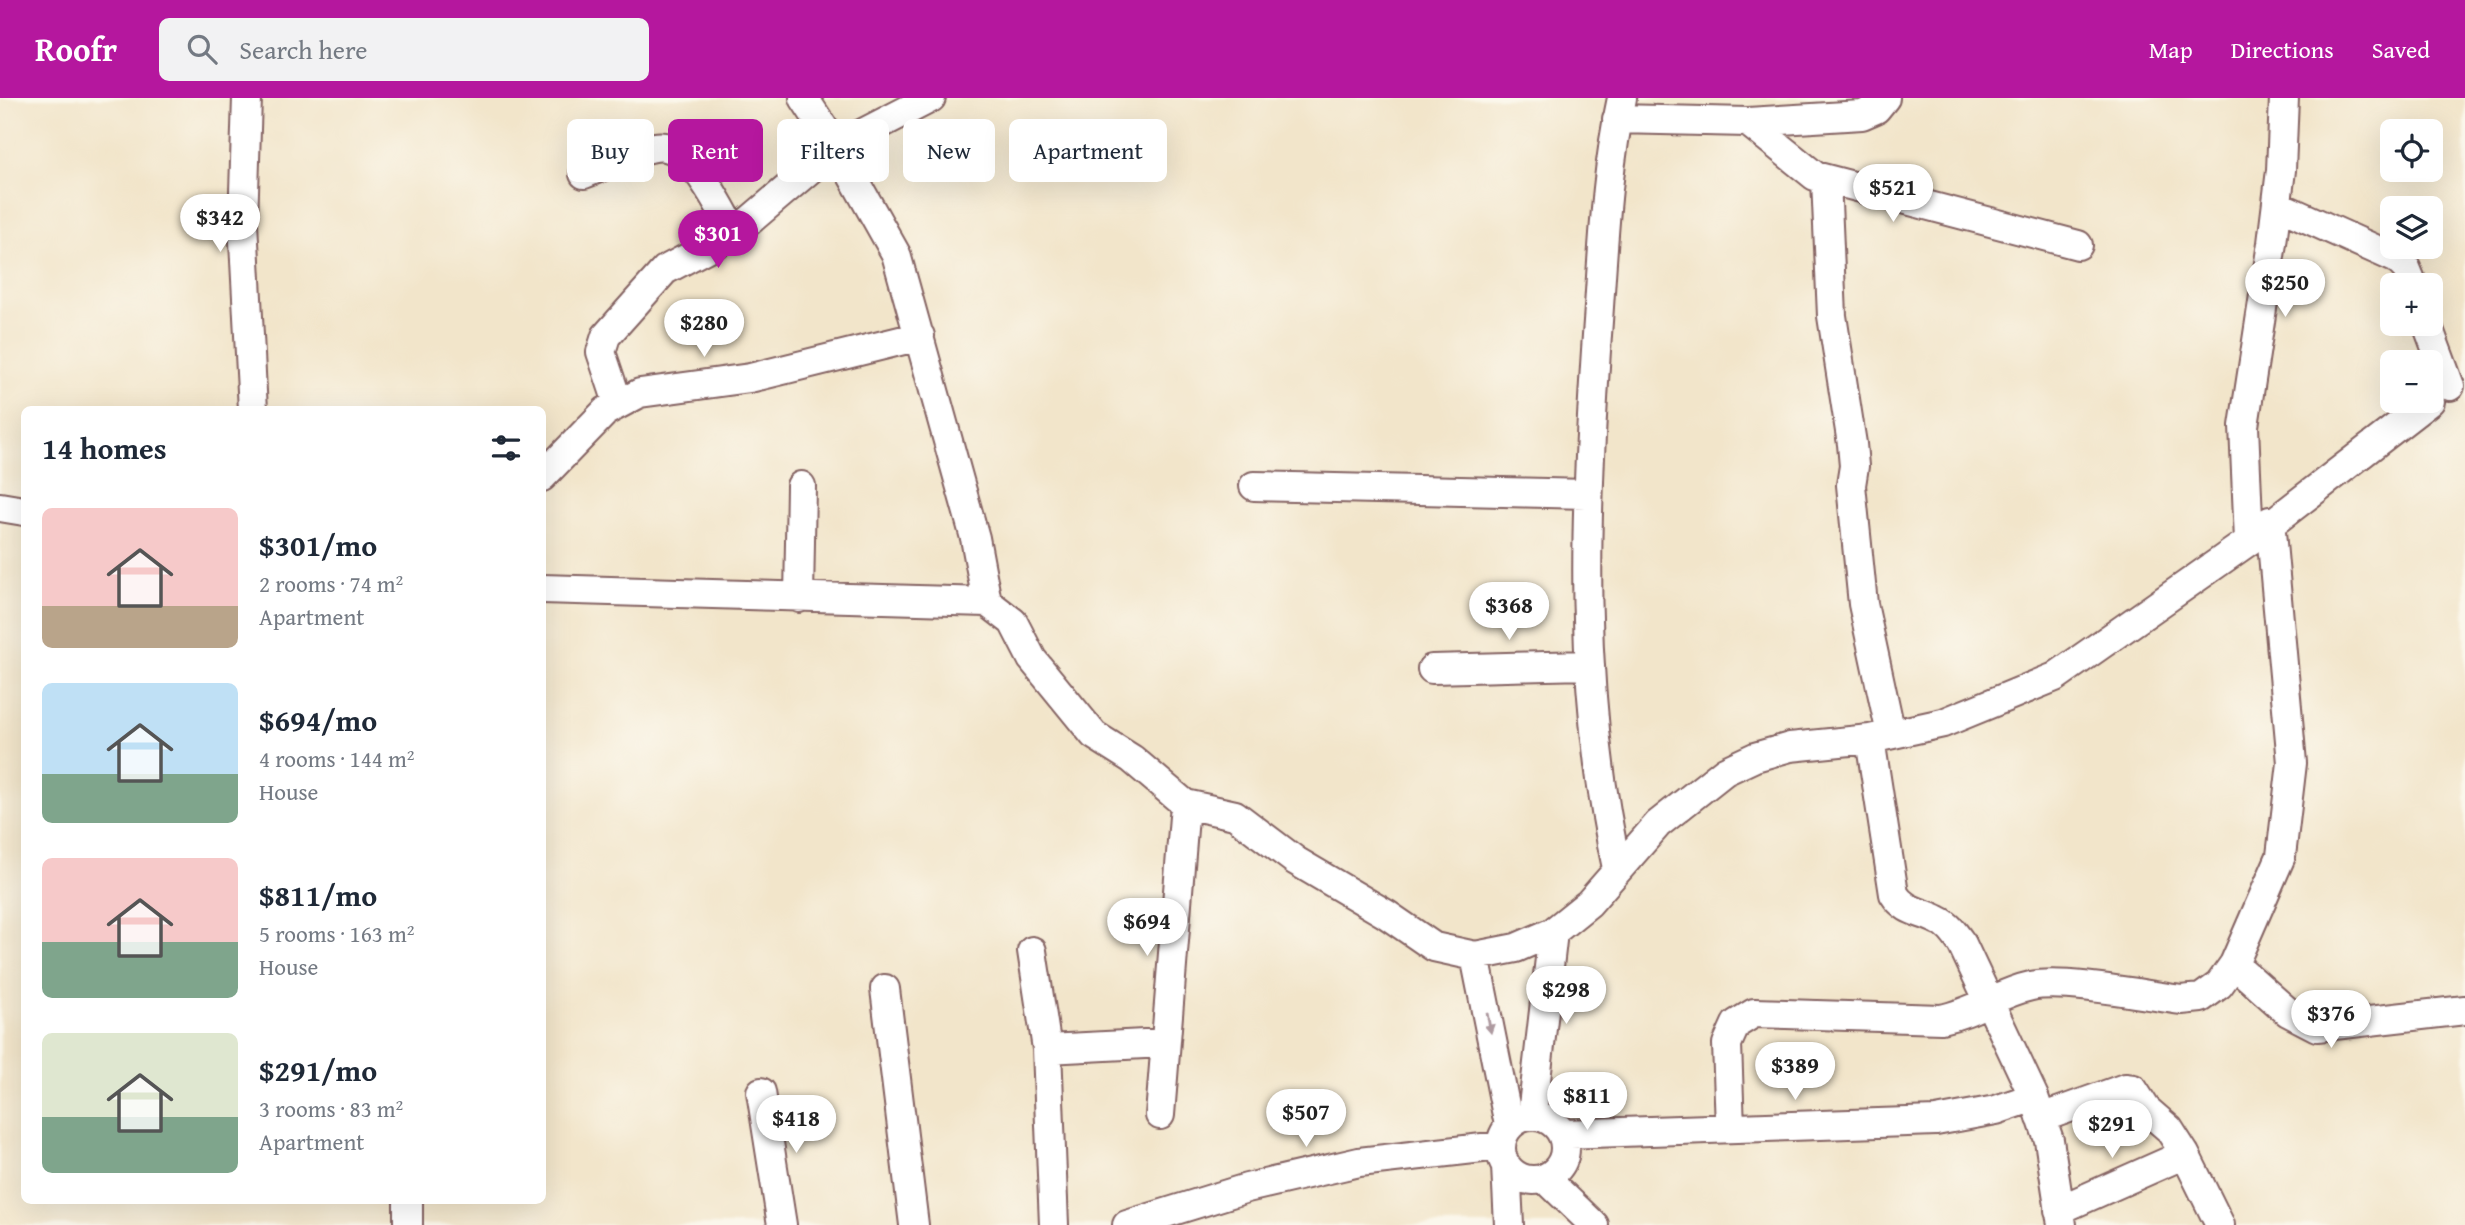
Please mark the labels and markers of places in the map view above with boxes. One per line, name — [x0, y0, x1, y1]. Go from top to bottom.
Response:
pin: $521 — [1852, 164, 1934, 224]
pin: $342 — [179, 194, 261, 254]
pin: $301 — [677, 211, 759, 270]
pin: $250 — [2244, 260, 2326, 319]
pin: $280 — [663, 300, 745, 359]
pin: $368 — [1468, 582, 1550, 642]
pin: $694 — [1106, 898, 1188, 958]
pin: $298 — [1525, 967, 1607, 1026]
pin: $376 — [2290, 990, 2372, 1050]
pin: $389 — [1754, 1042, 1836, 1102]
pin: $811 — [1546, 1072, 1628, 1132]
pin: $507 — [1265, 1090, 1347, 1149]
pin: $418 — [755, 1096, 837, 1155]
pin: $291 — [2071, 1100, 2153, 1160]

